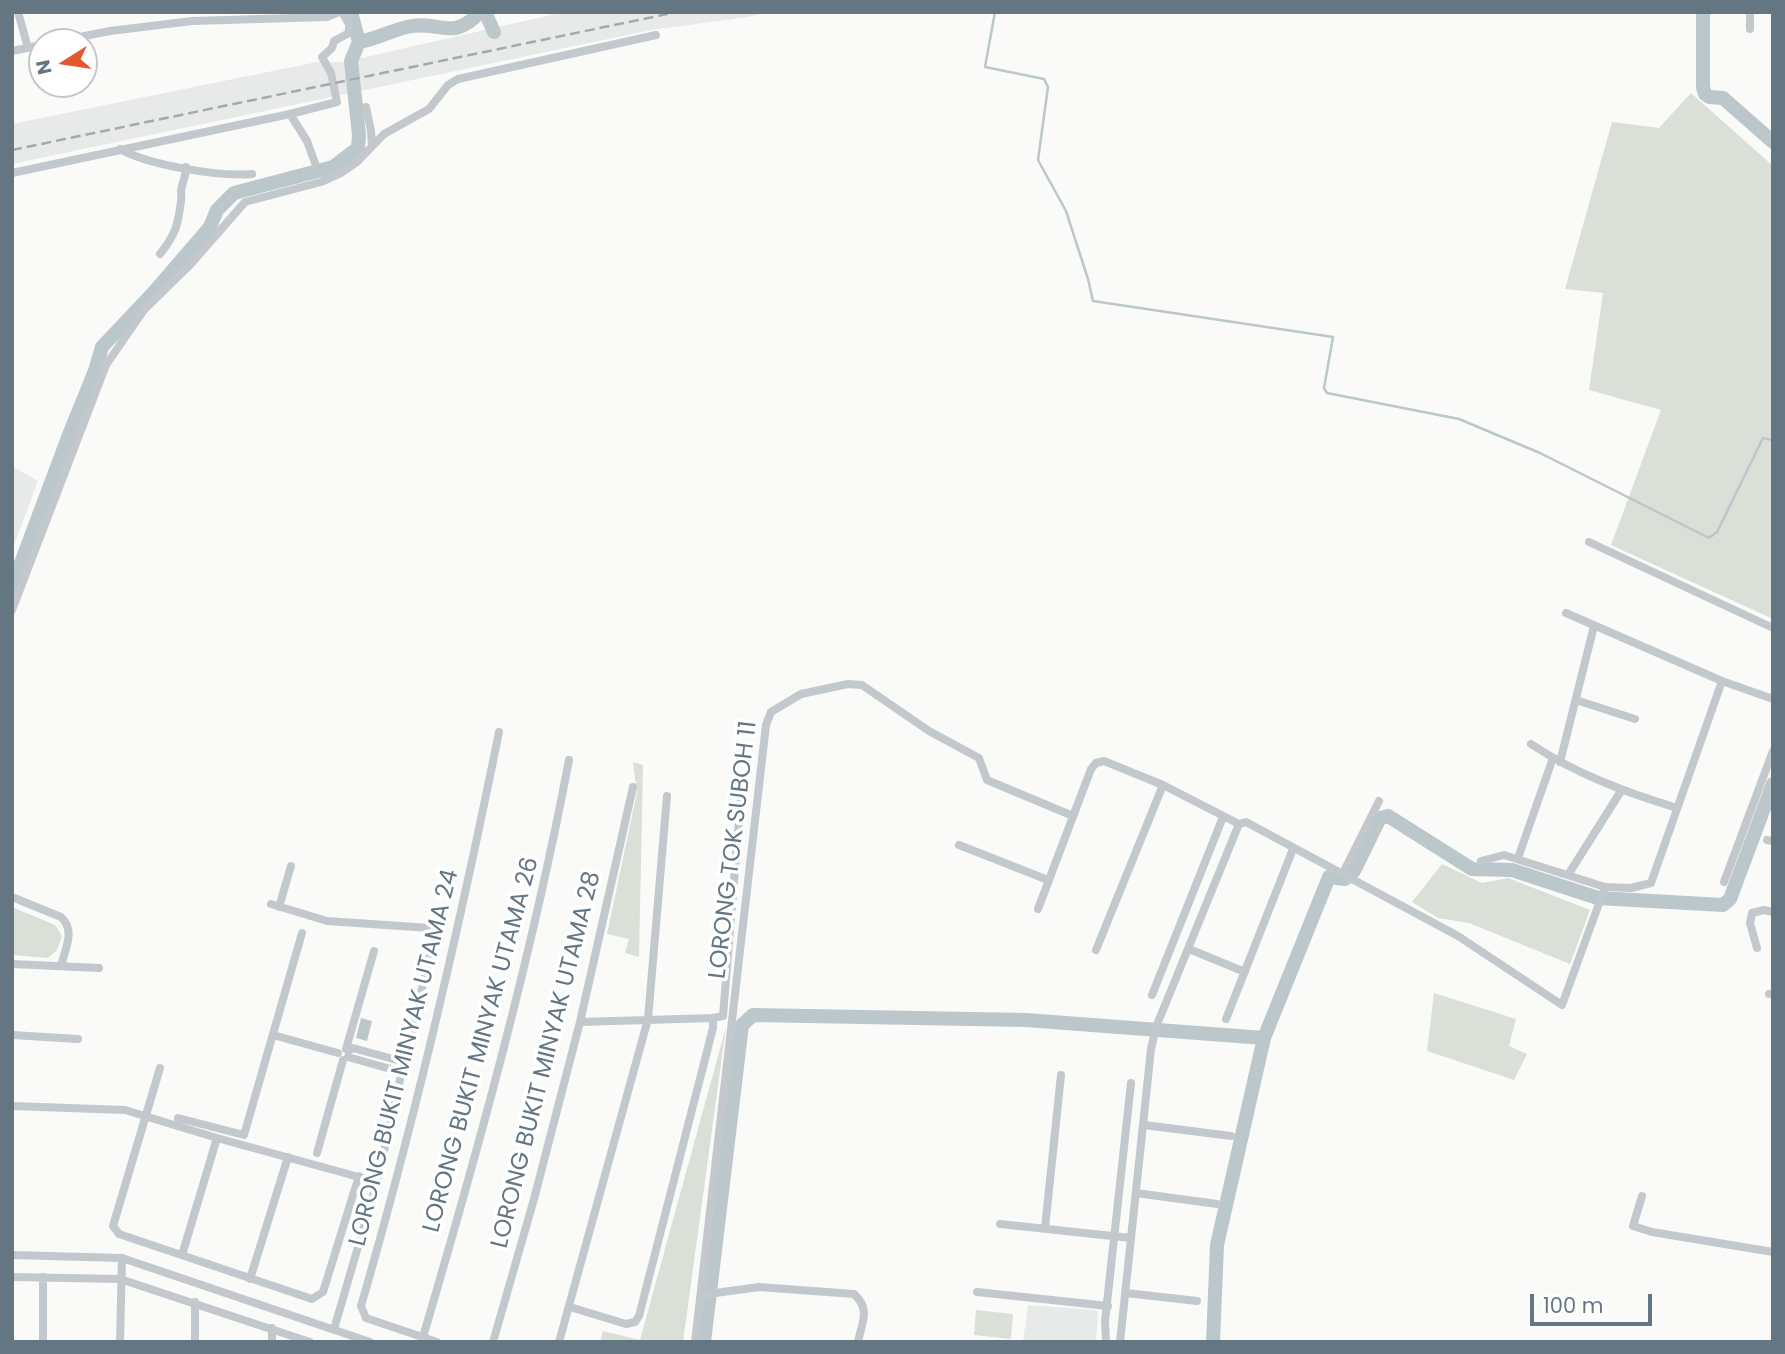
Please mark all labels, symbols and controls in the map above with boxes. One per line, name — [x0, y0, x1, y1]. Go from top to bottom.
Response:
north arrow — [28, 28, 98, 98]
text: N — [29, 57, 59, 77]
street label: LORONG TOK SUBOH 11 — [704, 719, 764, 981]
street label: LORONG BUKIT MINYAK UTAMA 26 — [418, 854, 546, 1236]
street label: LORONG BUKIT MINYAK UTAMA 24 — [344, 867, 466, 1249]
street label: LORONG BUKIT MINYAK UTAMA 28 — [486, 869, 608, 1251]
scale bar — [1533, 1280, 1656, 1324]
text: 100 m — [1543, 1291, 1603, 1320]

